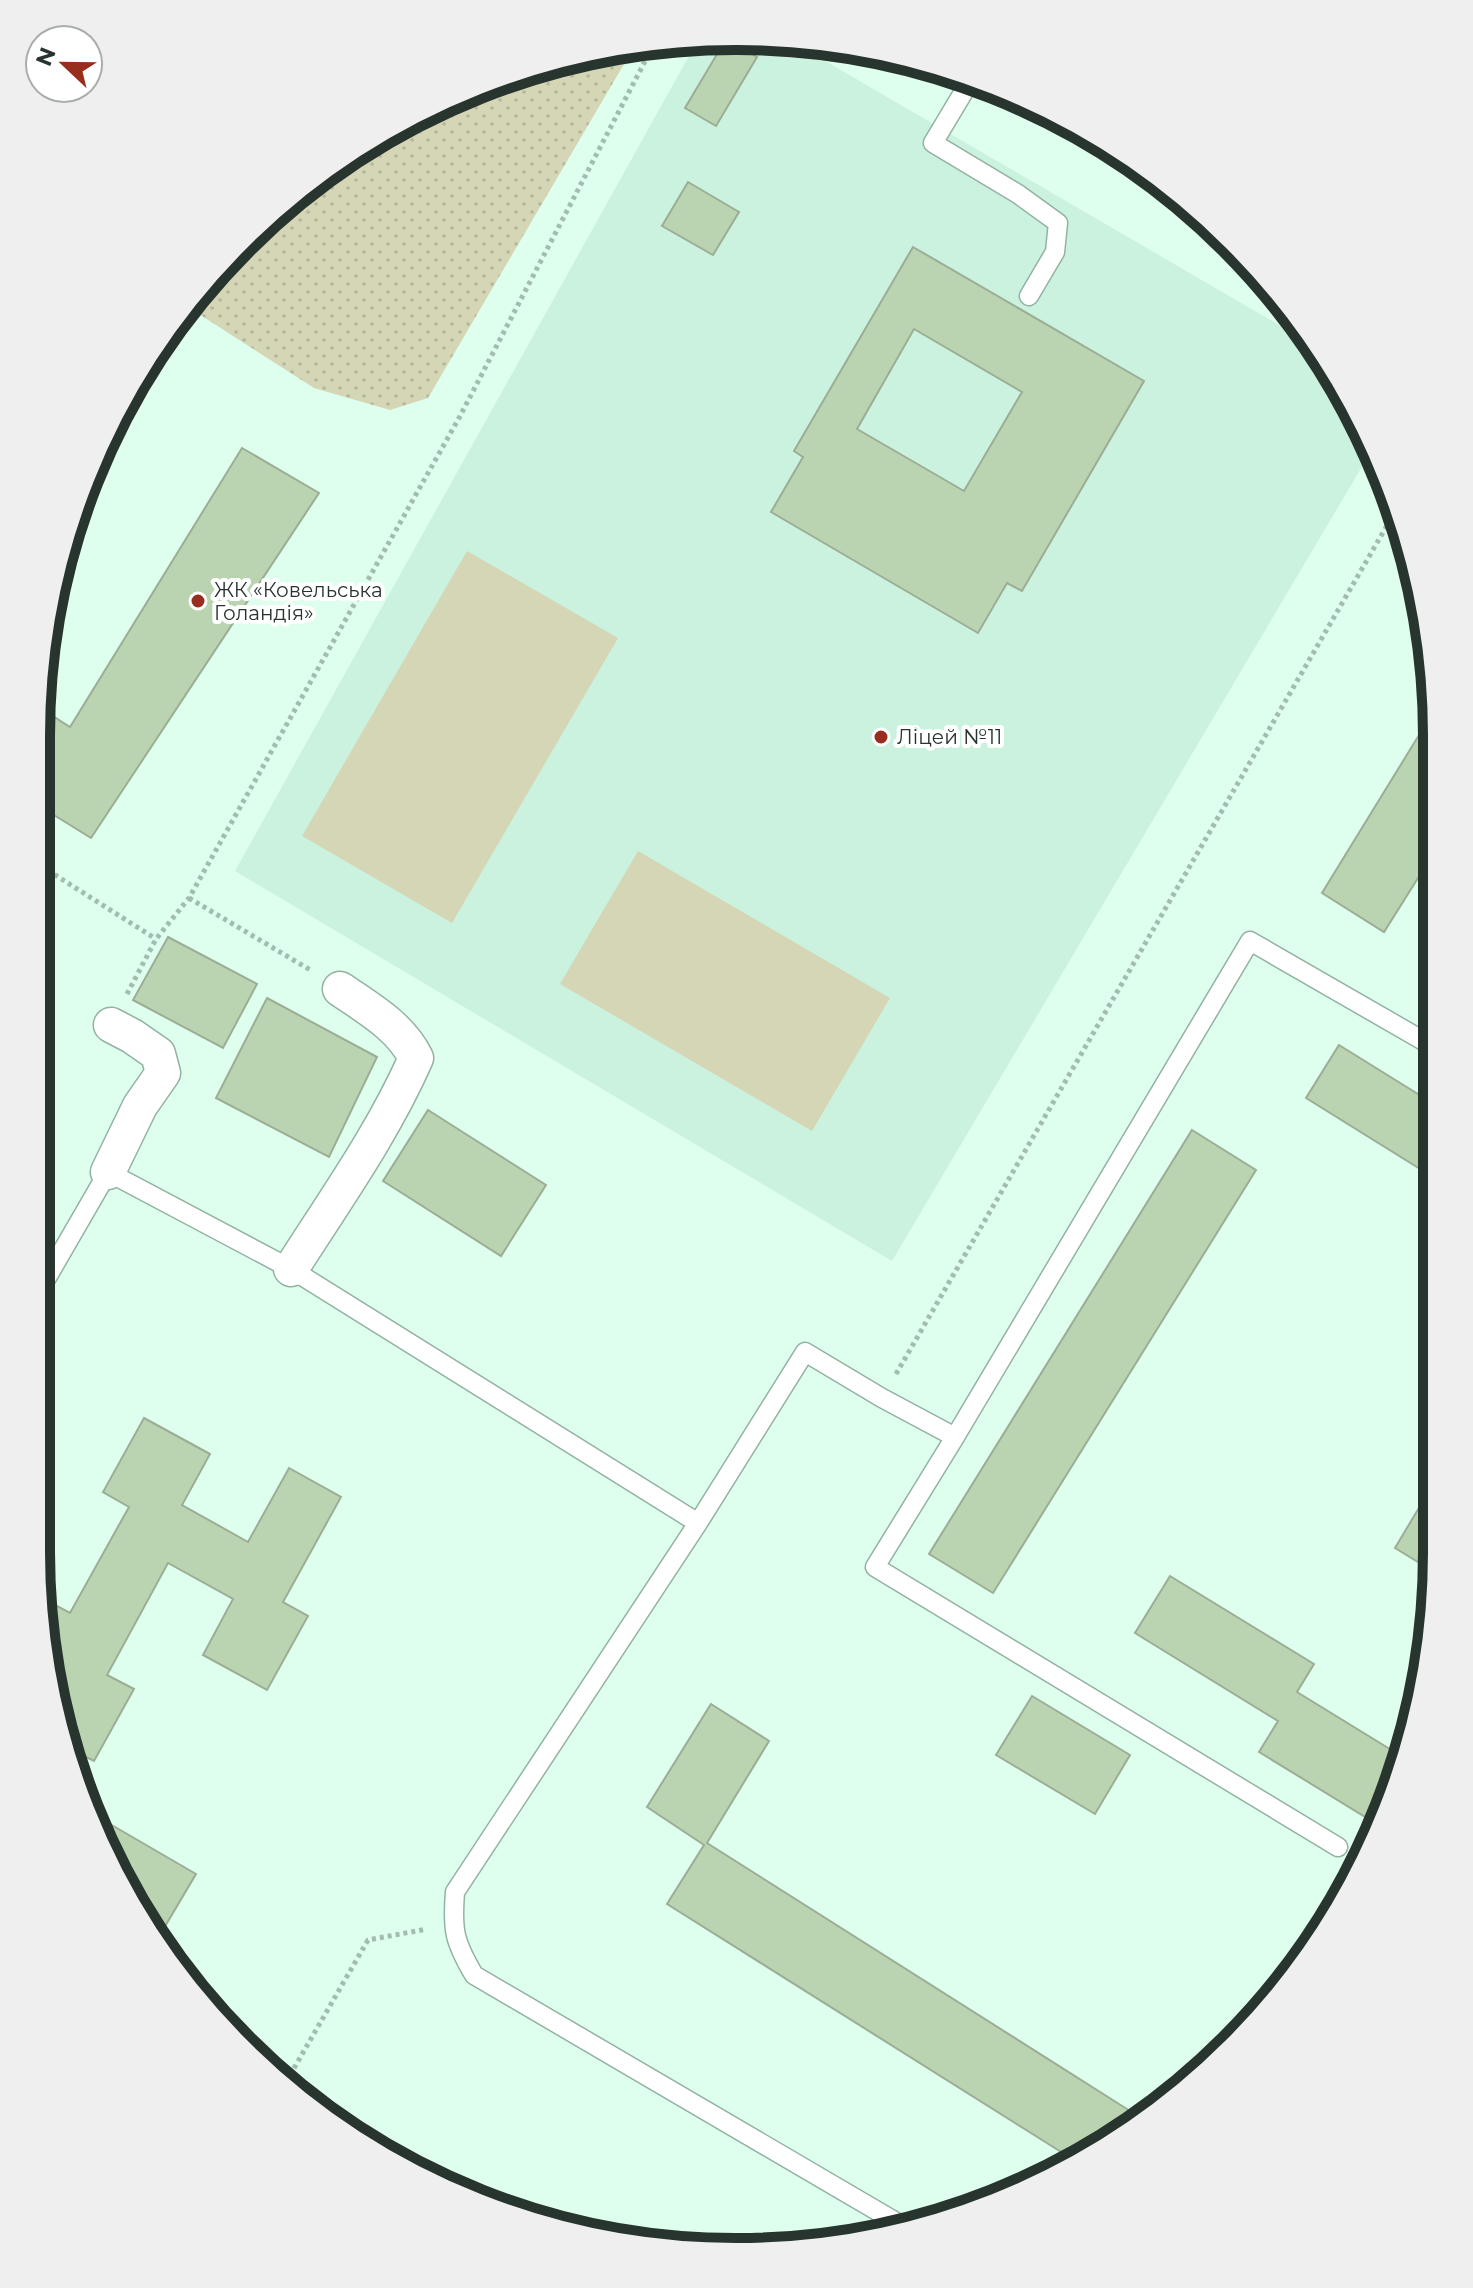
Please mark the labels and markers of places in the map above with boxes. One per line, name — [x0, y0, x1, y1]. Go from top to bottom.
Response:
place label: ЖК «Ковельська Голандія» — [214, 578, 383, 625]
marker: ЖК «Ковельська Голандія» — [189, 592, 207, 610]
place label: Ліцей №11 — [897, 725, 1002, 749]
marker: Ліцей №11 — [872, 728, 890, 746]

